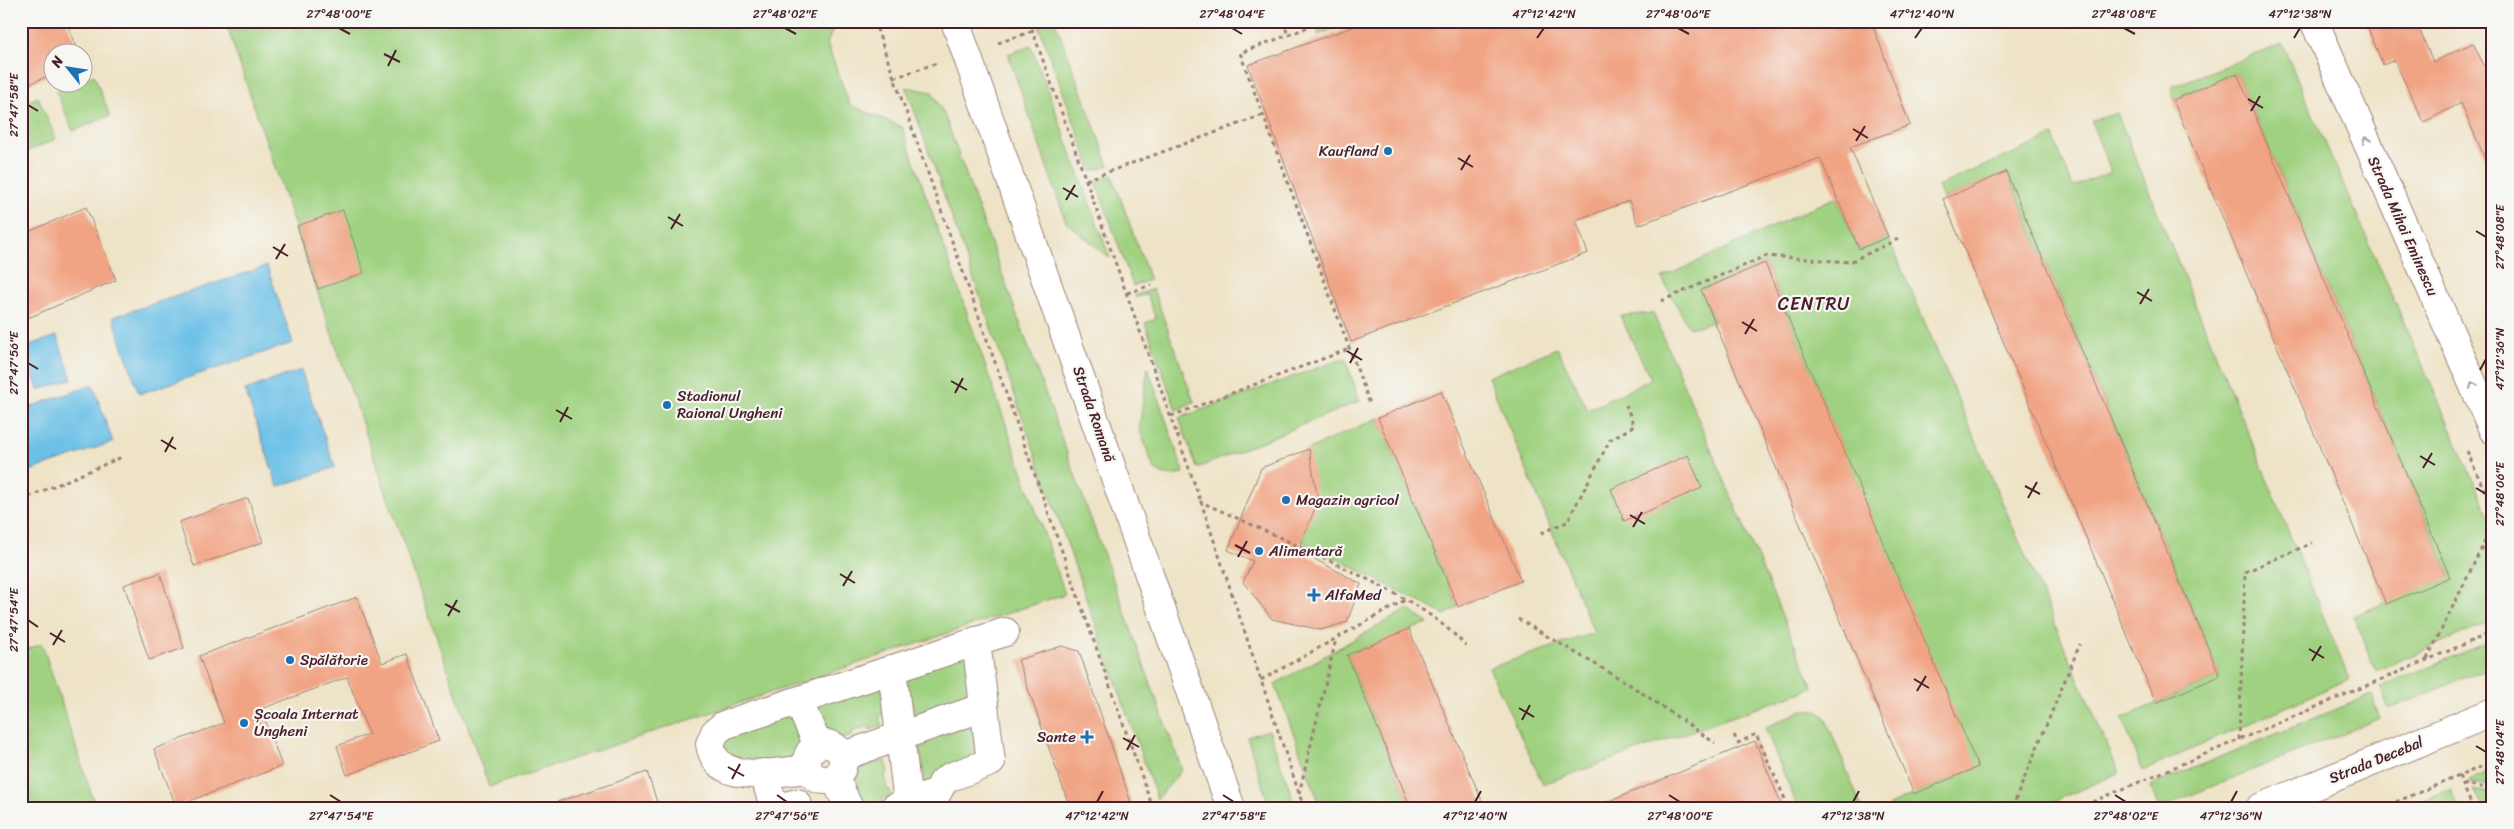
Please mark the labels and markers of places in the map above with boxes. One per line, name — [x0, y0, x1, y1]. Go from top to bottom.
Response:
place label: Kaufland — [1319, 138, 1379, 164]
marker: Kaufland — [1382, 145, 1394, 157]
place label: Stadionul Raional Ungheni — [677, 383, 783, 426]
marker: Stadionul Raional Ungheni — [661, 399, 673, 411]
place label: Magazin agricol — [1296, 487, 1399, 513]
marker: Magazin agricol — [1280, 494, 1292, 506]
place label: Alimentară — [1268, 538, 1343, 564]
marker: Alimentară — [1253, 545, 1265, 557]
place label: AlfaMed — [1324, 582, 1382, 608]
marker: AlfaMed — [1307, 588, 1321, 602]
place label: Spălătorie — [300, 647, 368, 673]
marker: Spălătorie — [284, 654, 296, 666]
place label: Școala Internat Ungheni — [254, 701, 359, 744]
marker: Școala Internat Ungheni — [238, 717, 250, 729]
place label: Sante — [1037, 724, 1076, 750]
marker: Sante — [1080, 730, 1094, 744]

